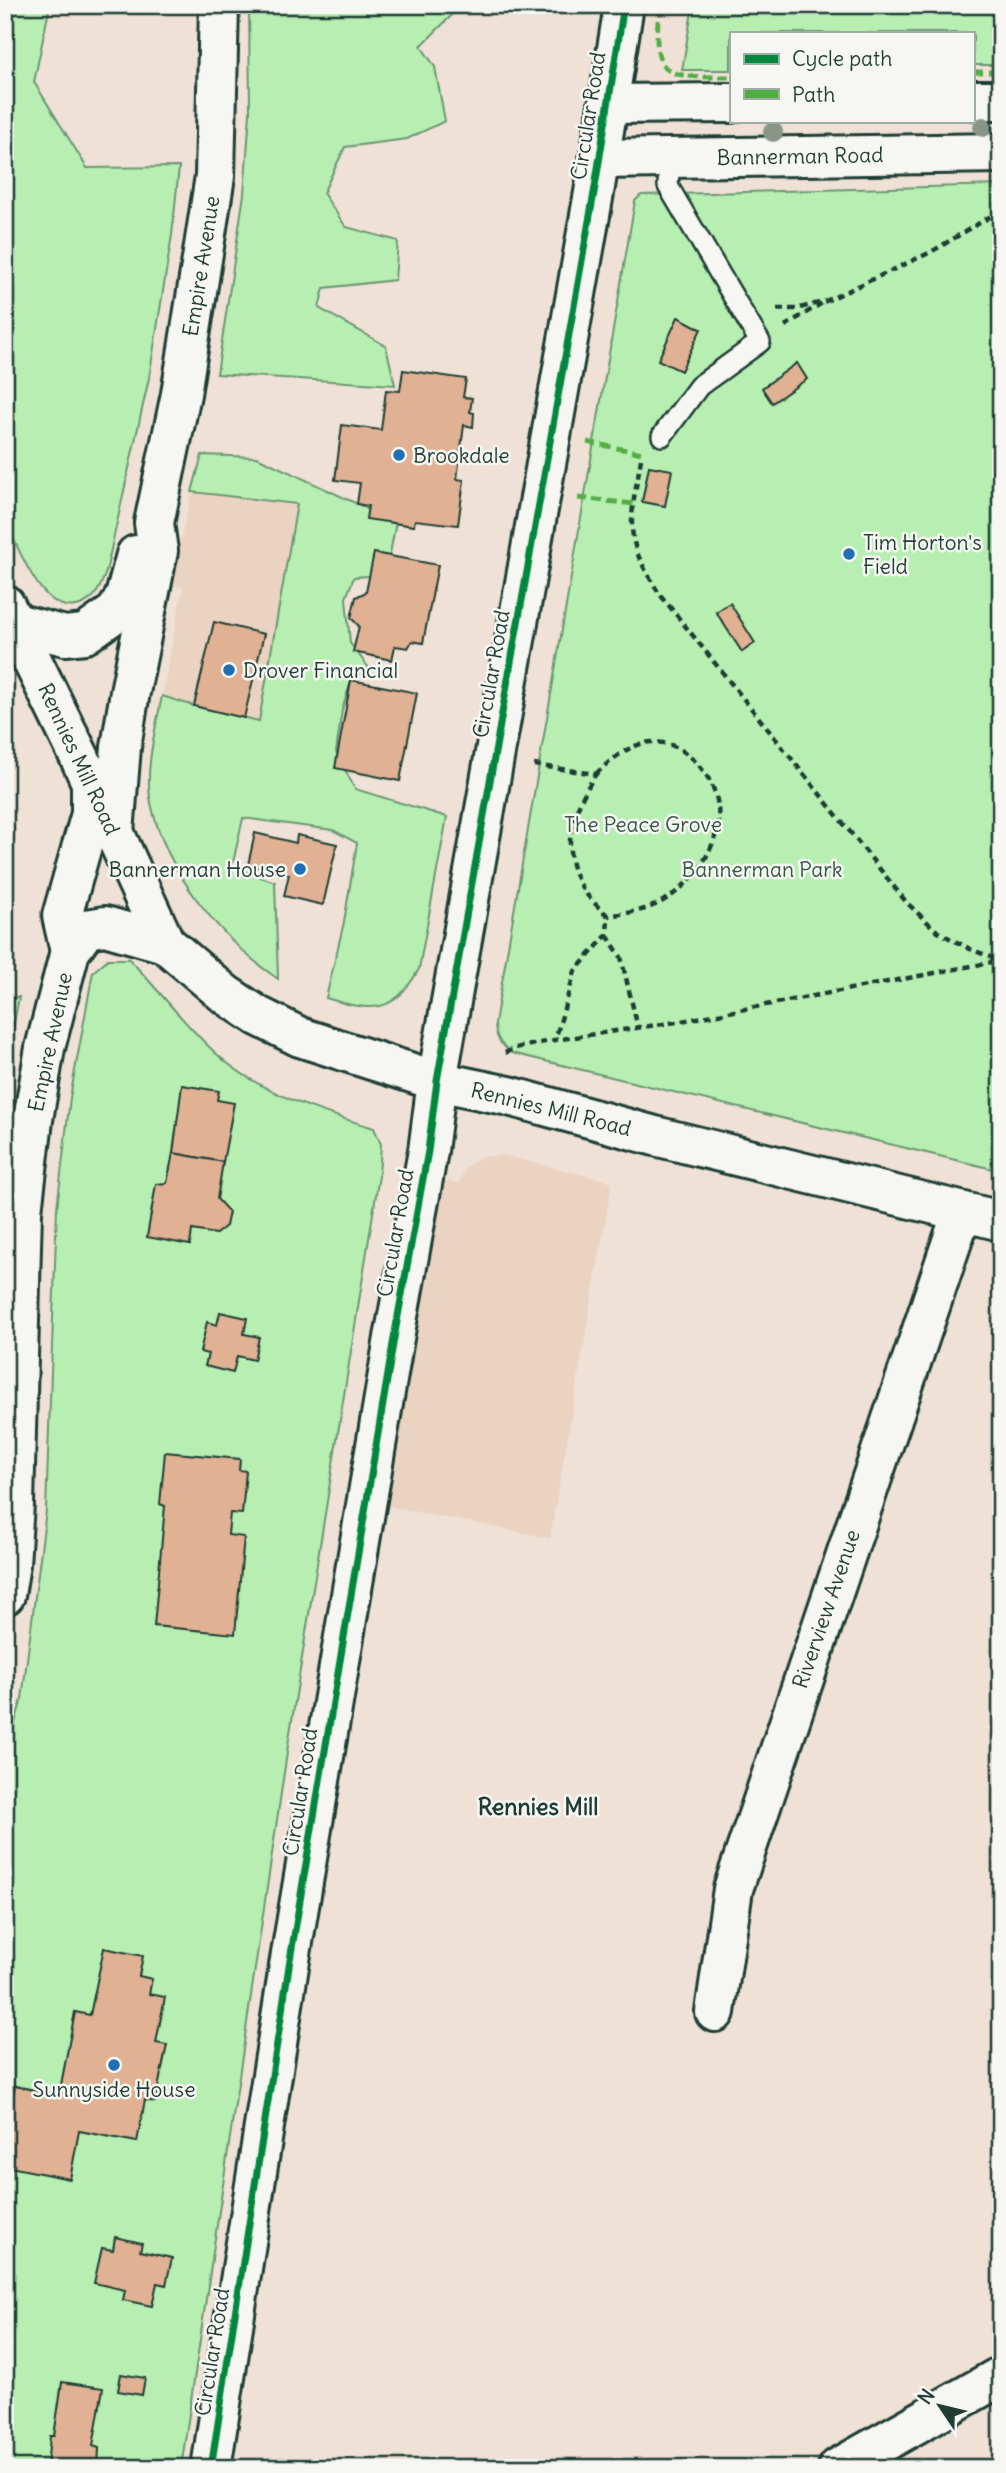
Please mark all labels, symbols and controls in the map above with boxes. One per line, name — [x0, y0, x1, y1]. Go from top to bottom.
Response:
legend — [730, 32, 974, 122]
text: Cycle path — [792, 45, 892, 72]
street label: Circular Road — [565, 50, 611, 182]
text: Path — [792, 81, 835, 108]
street label: Bannerman Road — [716, 141, 884, 171]
street label: Empire Avenue — [177, 194, 225, 338]
place label: Brookdale — [413, 442, 510, 469]
marker: Brookdale — [391, 447, 407, 463]
place label: Tim Horton's Field — [863, 529, 982, 580]
marker: Tim Horton's Field — [841, 546, 857, 562]
street label: Circular Road — [466, 608, 516, 740]
place label: Drover Financial — [243, 657, 398, 684]
marker: Drover Financial — [221, 662, 237, 678]
street label: Rennies Mill Road — [32, 679, 126, 839]
park label: The Peace Grove — [564, 811, 722, 838]
place label: Bannerman House — [108, 856, 286, 883]
park label: Bannerman Park — [682, 856, 842, 883]
marker: Bannerman House — [292, 861, 308, 877]
street label: Empire Avenue — [22, 970, 78, 1114]
street label: Rennies Mill Road — [468, 1076, 634, 1142]
street label: Circular Road — [370, 1167, 420, 1299]
street label: Riverview Avenue — [786, 1526, 866, 1692]
street label: Circular Road — [277, 1726, 323, 1858]
district label: Rennies Mill — [478, 1792, 598, 1821]
marker: Sunnyside House — [106, 2057, 122, 2073]
place label: Sunnyside House — [33, 2076, 195, 2103]
street label: Circular Road — [189, 2286, 235, 2418]
north arrow — [904, 2372, 974, 2442]
text: N — [912, 2384, 940, 2409]

